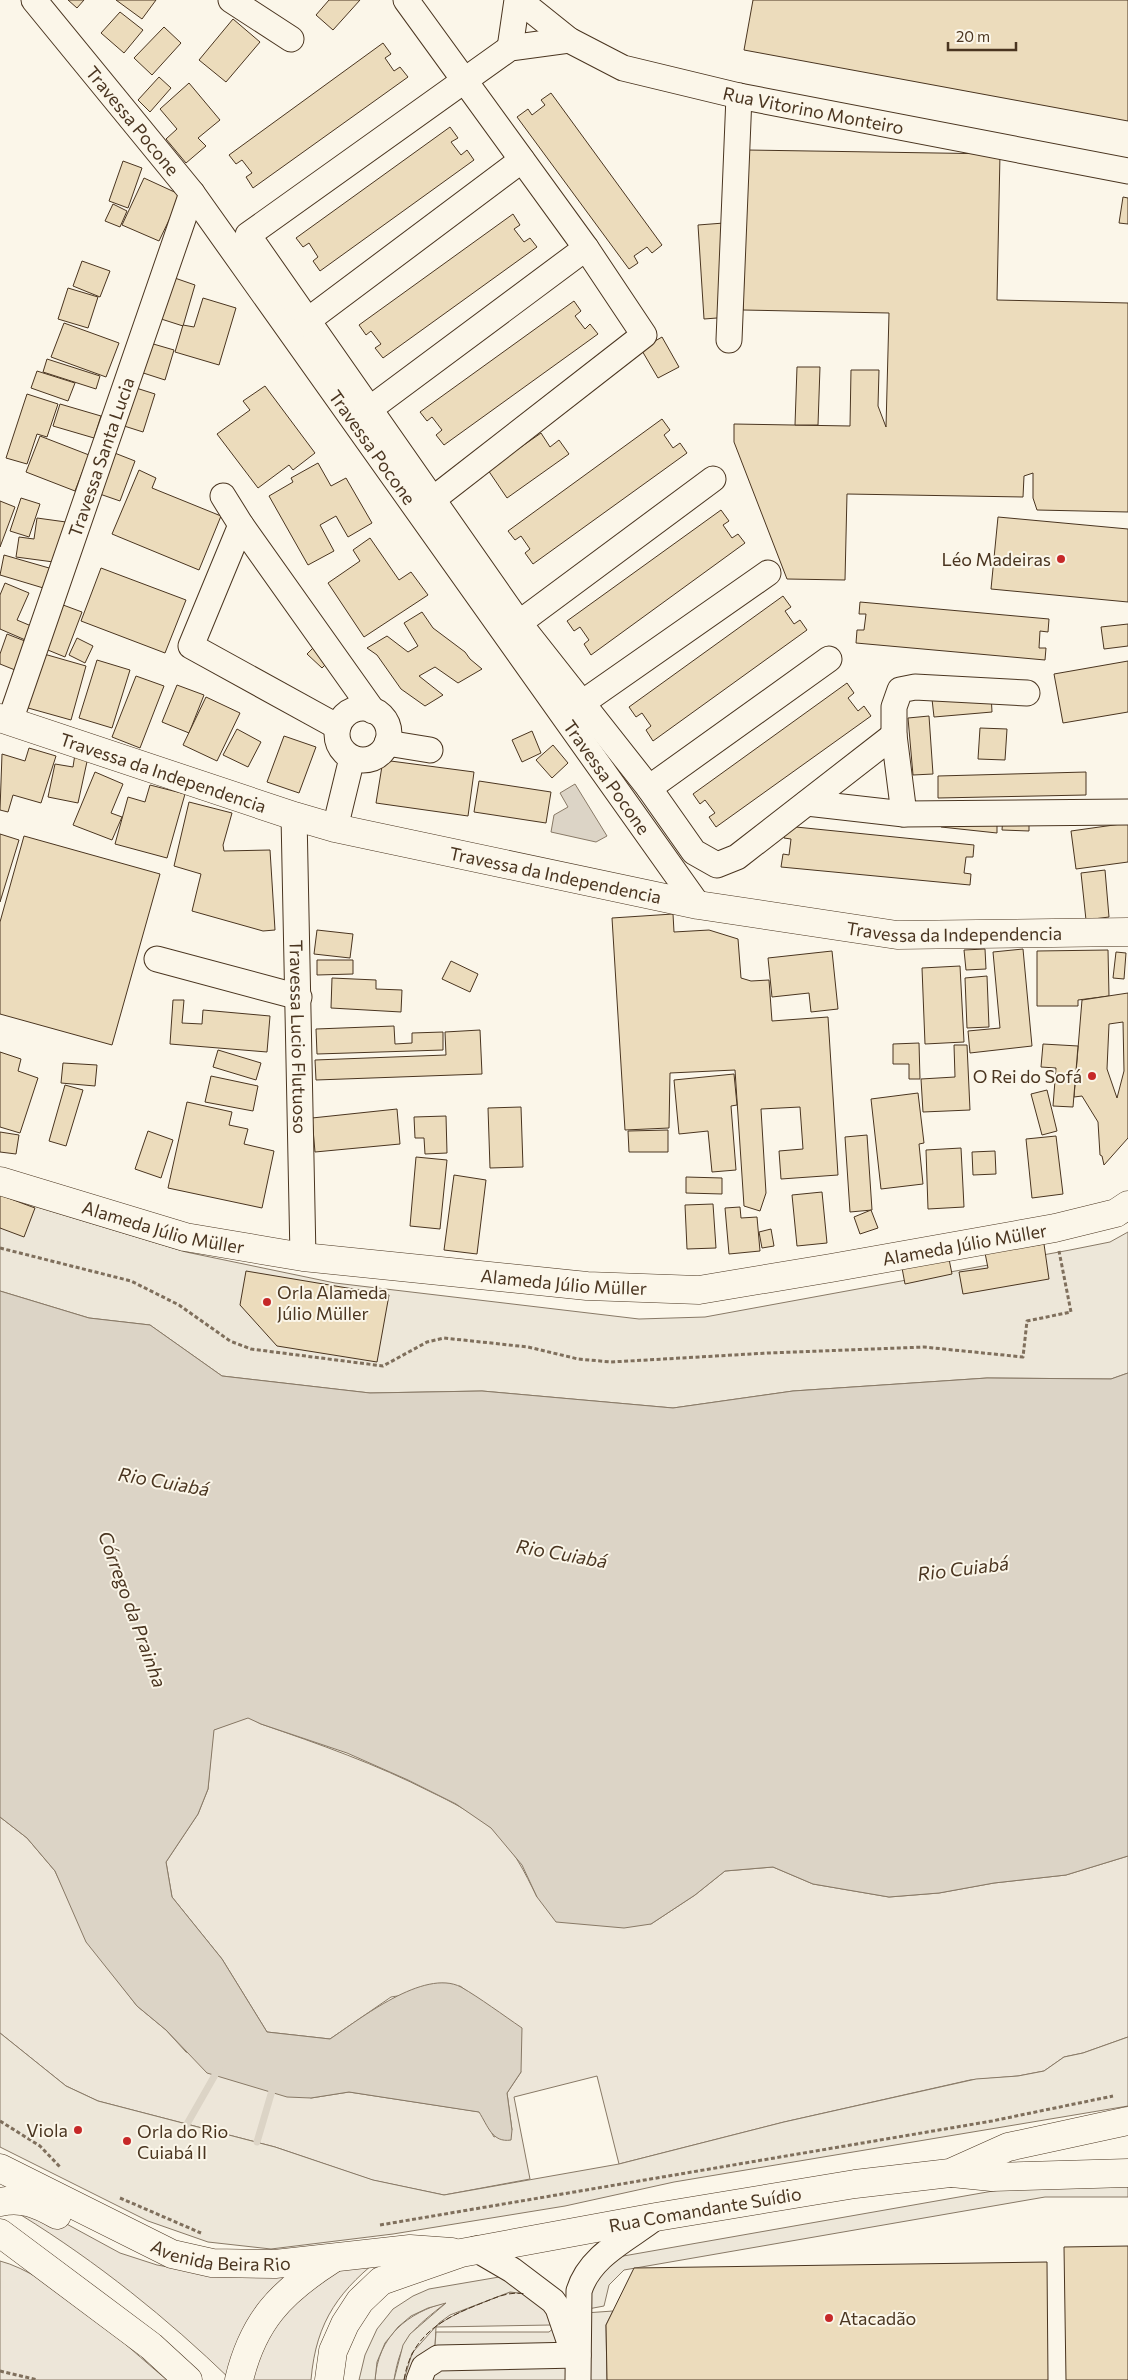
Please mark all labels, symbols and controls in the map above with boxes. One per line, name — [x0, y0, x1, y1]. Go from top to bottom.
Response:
scale bar — [948, 20, 1016, 52]
text: 20 m — [956, 27, 990, 45]
street label: Travessa Pocone — [81, 61, 184, 180]
street label: Rua Vitorino Monteiro — [721, 82, 906, 139]
street label: Travessa Santa Lucia — [63, 374, 139, 540]
street label: Travessa Pocone — [324, 385, 421, 508]
place label: Léo Madeiras — [941, 548, 1051, 570]
marker: Léo Madeiras — [1055, 553, 1067, 565]
street label: Travessa Pocone — [559, 716, 655, 839]
street label: Travessa da Independencia — [57, 728, 269, 817]
street label: Travessa da Independencia — [447, 842, 663, 908]
street label: Travessa da Independencia — [845, 917, 1062, 946]
street label: Travessa Lucio Flutuoso — [286, 940, 311, 1134]
place label: O Rei do Sofá — [973, 1065, 1082, 1087]
marker: O Rei do Sofá — [1086, 1070, 1098, 1082]
street label: Alameda Júlio Müller — [80, 1196, 246, 1258]
street label: Alameda Júlio Müller — [881, 1219, 1049, 1270]
street label: Alameda Júlio Müller — [480, 1264, 647, 1299]
place label: Orla Alameda Júlio Müller — [277, 1281, 388, 1324]
marker: Orla Alameda Júlio Müller — [261, 1296, 273, 1308]
water label: Rio Cuiabá — [117, 1462, 212, 1501]
water label: Córrego da Prainha — [94, 1528, 172, 1690]
water label: Rio Cuiabá — [515, 1534, 610, 1573]
water label: Rio Cuiabá — [916, 1551, 1011, 1585]
place label: Viola — [26, 2119, 68, 2141]
place label: Orla do Rio Cuiabá II — [137, 2120, 228, 2163]
marker: Viola — [72, 2124, 84, 2136]
marker: Orla do Rio Cuiabá II — [121, 2135, 133, 2147]
street label: Rua Comandante Suídio — [607, 2182, 803, 2236]
street label: Avenida Beira Rio — [147, 2234, 292, 2275]
place label: Atacadão — [839, 2307, 916, 2329]
marker: Atacadão — [823, 2312, 835, 2324]

